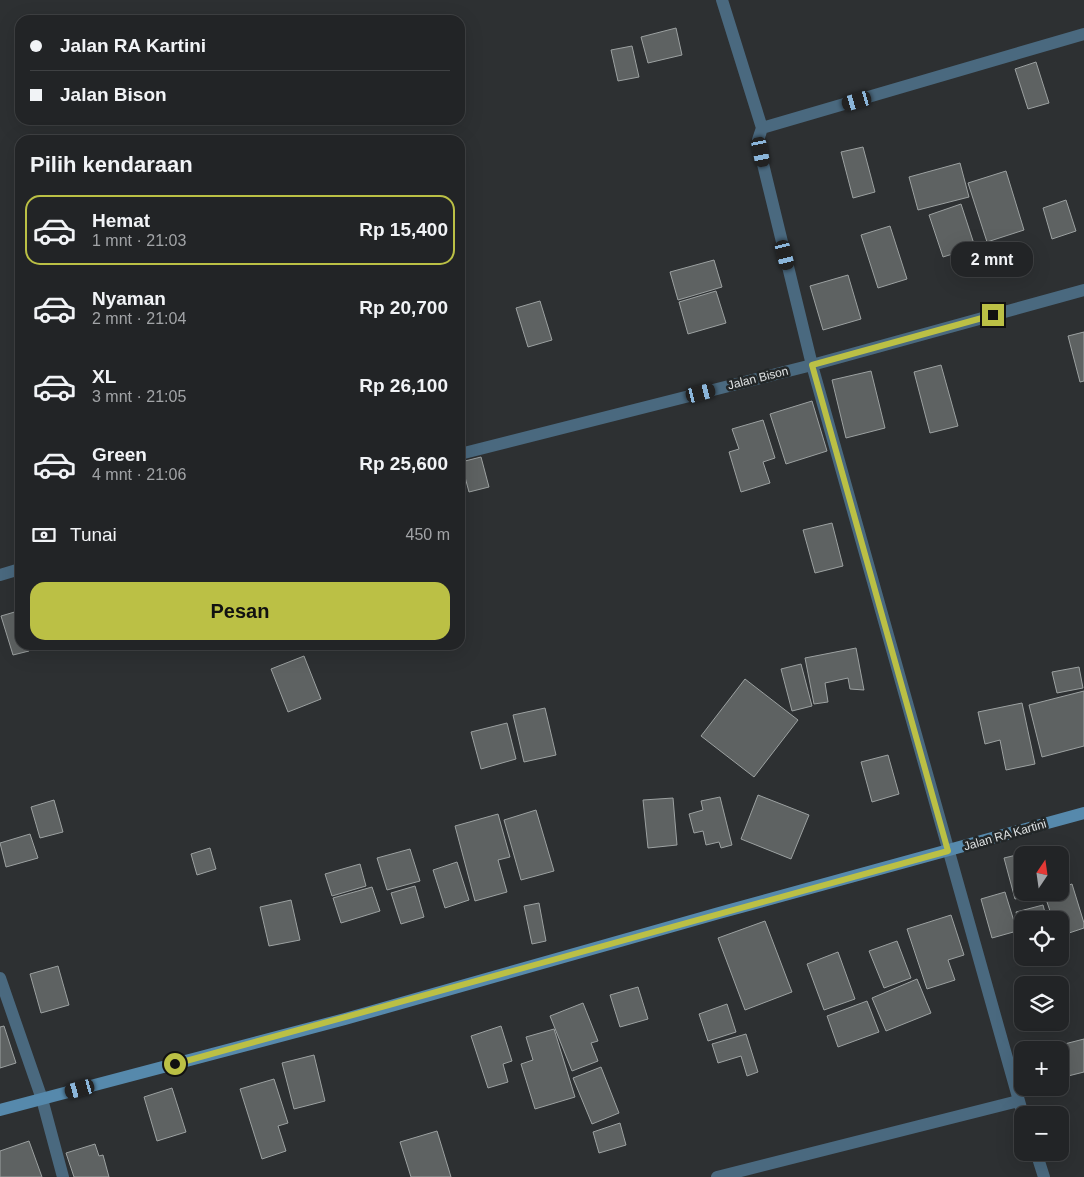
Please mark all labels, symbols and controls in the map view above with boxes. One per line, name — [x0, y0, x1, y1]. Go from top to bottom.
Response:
text: Jalan RA Kartini — [60, 35, 206, 56]
text: Jalan Bison — [60, 84, 167, 105]
car — [840, 90, 873, 112]
car — [750, 136, 771, 168]
text: Pilih kendaraan — [30, 152, 193, 177]
icon: car — [32, 208, 77, 253]
text: Hemat — [92, 210, 150, 231]
text: Rp 15,400 — [359, 219, 448, 240]
text: 1 mnt · 21:03 — [92, 232, 186, 249]
car — [774, 239, 795, 271]
callout: 2 mnt — [952, 242, 1034, 278]
text: 2 mnt — [971, 251, 1013, 268]
icon: car — [32, 286, 77, 331]
text: Nyaman — [92, 288, 166, 309]
text: Rp 20,700 — [359, 297, 448, 318]
route end — [982, 304, 1004, 326]
text: 2 mnt · 21:04 — [92, 310, 186, 327]
icon: car — [32, 364, 77, 409]
street label: Jalan Bison — [726, 364, 790, 392]
text: XL — [92, 366, 116, 387]
text: Rp 26,100 — [359, 375, 448, 396]
car — [684, 382, 717, 404]
text: 3 mnt · 21:05 — [92, 388, 186, 405]
icon: car — [32, 442, 77, 487]
text: Green — [92, 444, 147, 465]
text: Rp 25,600 — [359, 453, 448, 474]
text: 4 mnt · 21:06 — [92, 466, 186, 483]
icon: cash — [30, 521, 58, 549]
text: Tunai — [70, 524, 117, 545]
text: 450 m — [406, 526, 450, 543]
button: Pesan — [30, 582, 450, 640]
street label: Jalan RA Kartini — [962, 817, 1048, 853]
north arrow — [1014, 846, 1069, 901]
map controls — [1014, 846, 1069, 1161]
button: locate — [1014, 911, 1069, 966]
button: layers — [1014, 976, 1069, 1031]
button: + — [1014, 1041, 1069, 1096]
route start — [164, 1053, 186, 1075]
car — [63, 1078, 96, 1100]
button: − — [1014, 1106, 1069, 1161]

